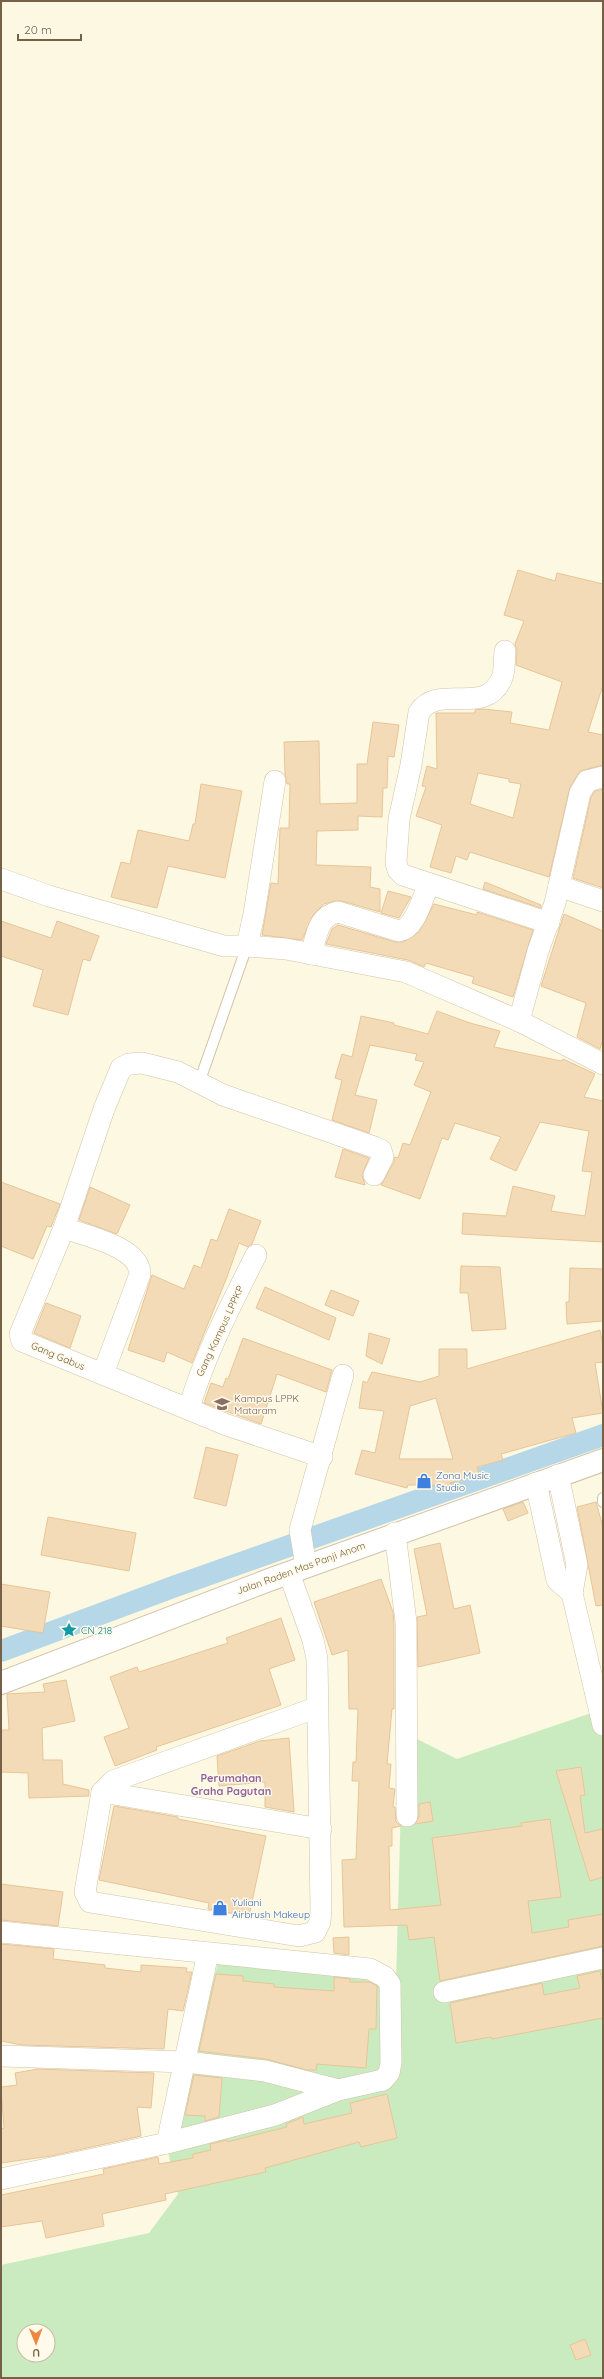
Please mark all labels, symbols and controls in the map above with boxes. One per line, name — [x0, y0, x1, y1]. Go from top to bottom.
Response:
scale bar — [18, 16, 81, 42]
text: 20 m — [24, 22, 52, 37]
street label: Gang Kampus LPPKP — [193, 1283, 247, 1379]
street label: Gang Gabus — [29, 1339, 87, 1373]
place label: Kampus LPPK Mataram — [234, 1392, 299, 1417]
school or university icon: Kampus LPPK Mataram — [213, 1395, 231, 1413]
place label: Zona Music Studio — [436, 1469, 489, 1494]
shop icon: Zona Music Studio — [415, 1472, 433, 1490]
street label: Jalan Raden Mas Panji Anom — [235, 1539, 367, 1597]
place icon: CN 218 — [60, 1621, 78, 1639]
place label: CN 218 — [81, 1624, 112, 1637]
district label: Perumahan Graha Pagutan — [191, 1771, 271, 1798]
place label: Yuliani Airbrush Makeup — [232, 1896, 310, 1921]
shop icon: Yuliani Airbrush Makeup — [211, 1899, 229, 1917]
north arrow — [16, 2323, 56, 2363]
text: U — [32, 2346, 40, 2360]

